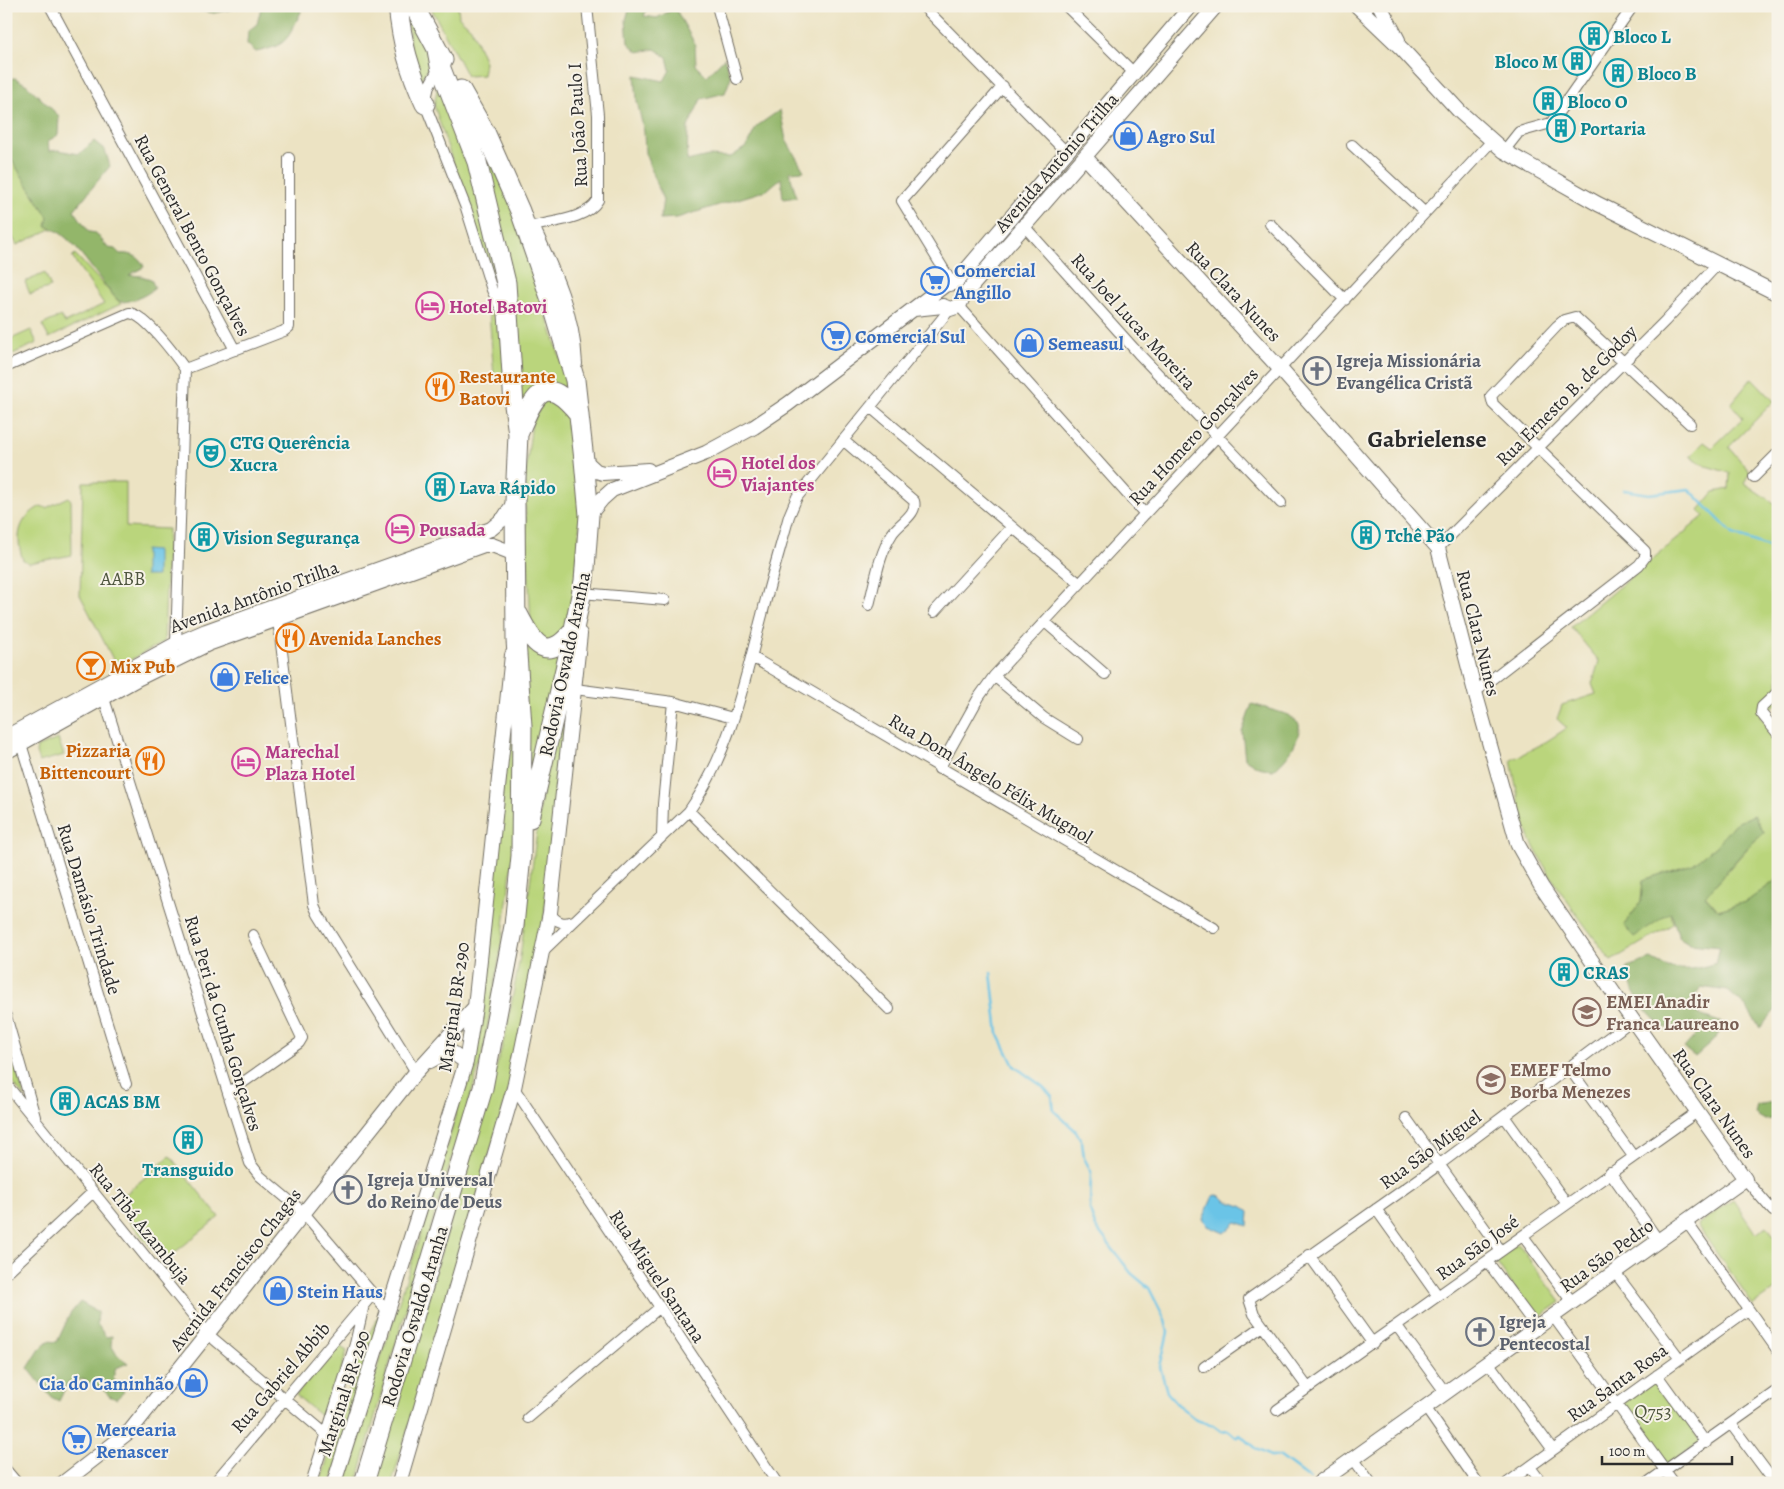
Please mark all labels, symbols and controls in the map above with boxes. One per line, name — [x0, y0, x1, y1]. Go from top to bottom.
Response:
building icon: Bloco L — [1579, 21, 1609, 51]
place label: Bloco L — [1613, 24, 1672, 50]
building icon: Bloco M — [1562, 46, 1592, 76]
place label: Bloco M — [1494, 49, 1558, 75]
building icon: Bloco B — [1603, 58, 1633, 88]
place label: Bloco B — [1637, 61, 1697, 87]
street label: Rua João Paulo I — [562, 62, 594, 188]
building icon: Bloco O — [1533, 86, 1563, 116]
street label: Avenida Antônio Trilha — [988, 87, 1125, 239]
place label: Bloco O — [1567, 89, 1628, 115]
building icon: Portaria — [1546, 113, 1576, 143]
place label: Portaria — [1580, 116, 1647, 142]
shop icon: Agro Sul — [1113, 121, 1143, 151]
place label: Agro Sul — [1146, 124, 1215, 150]
street label: Rua General Bento Gonçalves — [128, 130, 257, 341]
street label: Rua Clara Nunes — [1180, 235, 1287, 348]
street label: Rua Joel Lucas Moreira — [1065, 248, 1202, 396]
place label: Comercial Angillo — [953, 258, 1035, 306]
supermarket icon: Comercial Angillo — [920, 266, 950, 296]
hotel icon: Hotel Batovi — [415, 291, 445, 321]
place label: Hotel Batovi — [449, 294, 548, 320]
street label: Rua Ernesto B. de Godoy — [1490, 319, 1643, 472]
supermarket icon: Comercial Sul — [821, 321, 851, 351]
place label: Comercial Sul — [855, 324, 965, 350]
shop icon: Semeasul — [1014, 328, 1044, 358]
place label: Semeasul — [1048, 331, 1124, 357]
place label: Igreja Missionária Evangélica Cristã — [1336, 348, 1482, 396]
church icon: Igreja Missionária Evangélica Cristã — [1302, 356, 1332, 386]
street label: Rua Homero Gonçalves — [1123, 362, 1265, 511]
place label: Restaurante Batovi — [459, 364, 556, 412]
restaurant icon: Restaurante Batovi — [425, 372, 455, 402]
district label: Gabrielense — [1368, 423, 1486, 455]
place label: CTG Querência Xucra — [230, 430, 351, 478]
theatre icon: CTG Querência Xucra — [196, 438, 226, 468]
place label: Hotel dos Viajantes — [740, 450, 816, 498]
hotel icon: Hotel dos Viajantes — [707, 458, 737, 488]
building icon: Lava Rápido — [425, 472, 455, 502]
place label: Lava Rápido — [459, 475, 556, 501]
hotel icon: Pousada — [385, 514, 415, 544]
place label: Pousada — [419, 517, 487, 543]
building icon: Tchê Pão — [1351, 520, 1381, 550]
building icon: Vision Segurança — [189, 522, 219, 552]
place label: Tchê Pão — [1385, 523, 1455, 549]
place label: Vision Segurança — [222, 525, 361, 551]
street label: Avenida Antônio Trilha — [165, 554, 343, 640]
park label: AABB — [100, 566, 145, 592]
street label: Rua Clara Nunes — [1450, 567, 1506, 699]
street label: Rodovia Osvaldo Aranha — [533, 569, 597, 759]
restaurant icon: Avenida Lanches — [275, 623, 305, 653]
place label: Avenida Lanches — [308, 626, 442, 652]
bar icon: Mix Pub — [76, 651, 106, 681]
place label: Mix Pub — [110, 654, 175, 680]
shop icon: Felice — [210, 662, 240, 692]
place label: Felice — [244, 665, 289, 691]
street label: Rua Dom Ângelo Félix Mugnol — [884, 708, 1098, 850]
place label: Pizzaria Bittencourt — [39, 738, 132, 786]
place label: Marechal Plaza Hotel — [265, 739, 355, 787]
restaurant icon: Pizzaria Bittencourt — [135, 746, 165, 776]
hotel icon: Marechal Plaza Hotel — [231, 747, 261, 777]
street label: Rua Damásio Trindade — [51, 821, 127, 998]
street label: Rua Peri da Cunha Gonçalves — [178, 912, 268, 1134]
street label: Marginal BR-290 — [432, 940, 476, 1074]
building icon: CRAS — [1549, 957, 1579, 987]
place label: CRAS — [1583, 960, 1629, 986]
place label: EMEI Anadir Franca Laureano — [1606, 989, 1740, 1037]
school or university icon: EMEI Anadir Franca Laureano — [1572, 997, 1602, 1027]
street label: Rua Clara Nunes — [1666, 1043, 1762, 1164]
place label: EMEF Telmo Borba Menezes — [1510, 1057, 1631, 1105]
school or university icon: EMEF Telmo Borba Menezes — [1476, 1065, 1506, 1095]
building icon: ACAS BM — [50, 1086, 80, 1116]
place label: ACAS BM — [83, 1089, 161, 1115]
street label: Rua São Miguel — [1374, 1104, 1487, 1196]
building icon: Transguido — [173, 1125, 203, 1155]
street label: Rua Tibá Azambuja — [83, 1157, 197, 1290]
place label: Transguido — [142, 1157, 234, 1183]
place label: Igreja Universal do Reino de Deus — [367, 1167, 503, 1215]
church icon: Igreja Universal do Reino de Deus — [333, 1175, 363, 1205]
street label: Avenida Francisco Chagas — [163, 1183, 308, 1357]
street label: Rua Miguel Santana — [603, 1205, 711, 1348]
street label: Rua São José — [1431, 1209, 1524, 1287]
street label: Rua São Pedro — [1554, 1213, 1659, 1299]
street label: Rodovia Osvaldo Aranha — [375, 1222, 455, 1410]
shop icon: Stein Haus — [263, 1276, 293, 1306]
place label: Stein Haus — [297, 1279, 383, 1305]
place label: Igreja Pentecostal — [1499, 1309, 1590, 1357]
street label: Rua Gabriel Abbib — [225, 1316, 336, 1439]
church icon: Igreja Pentecostal — [1465, 1317, 1495, 1347]
street label: Marginal BR-290 — [311, 1327, 377, 1460]
street label: Rua Santa Rosa — [1562, 1337, 1673, 1428]
shop icon: Cia do Caminhão — [178, 1368, 208, 1398]
place label: Cia do Caminhão — [39, 1371, 174, 1397]
park label: Q753 — [1634, 1399, 1672, 1425]
place label: Mercearia Renascer — [96, 1417, 177, 1465]
supermarket icon: Mercearia Renascer — [62, 1425, 92, 1455]
scale bar — [1602, 1434, 1732, 1466]
text: 100 m — [1609, 1441, 1646, 1461]

